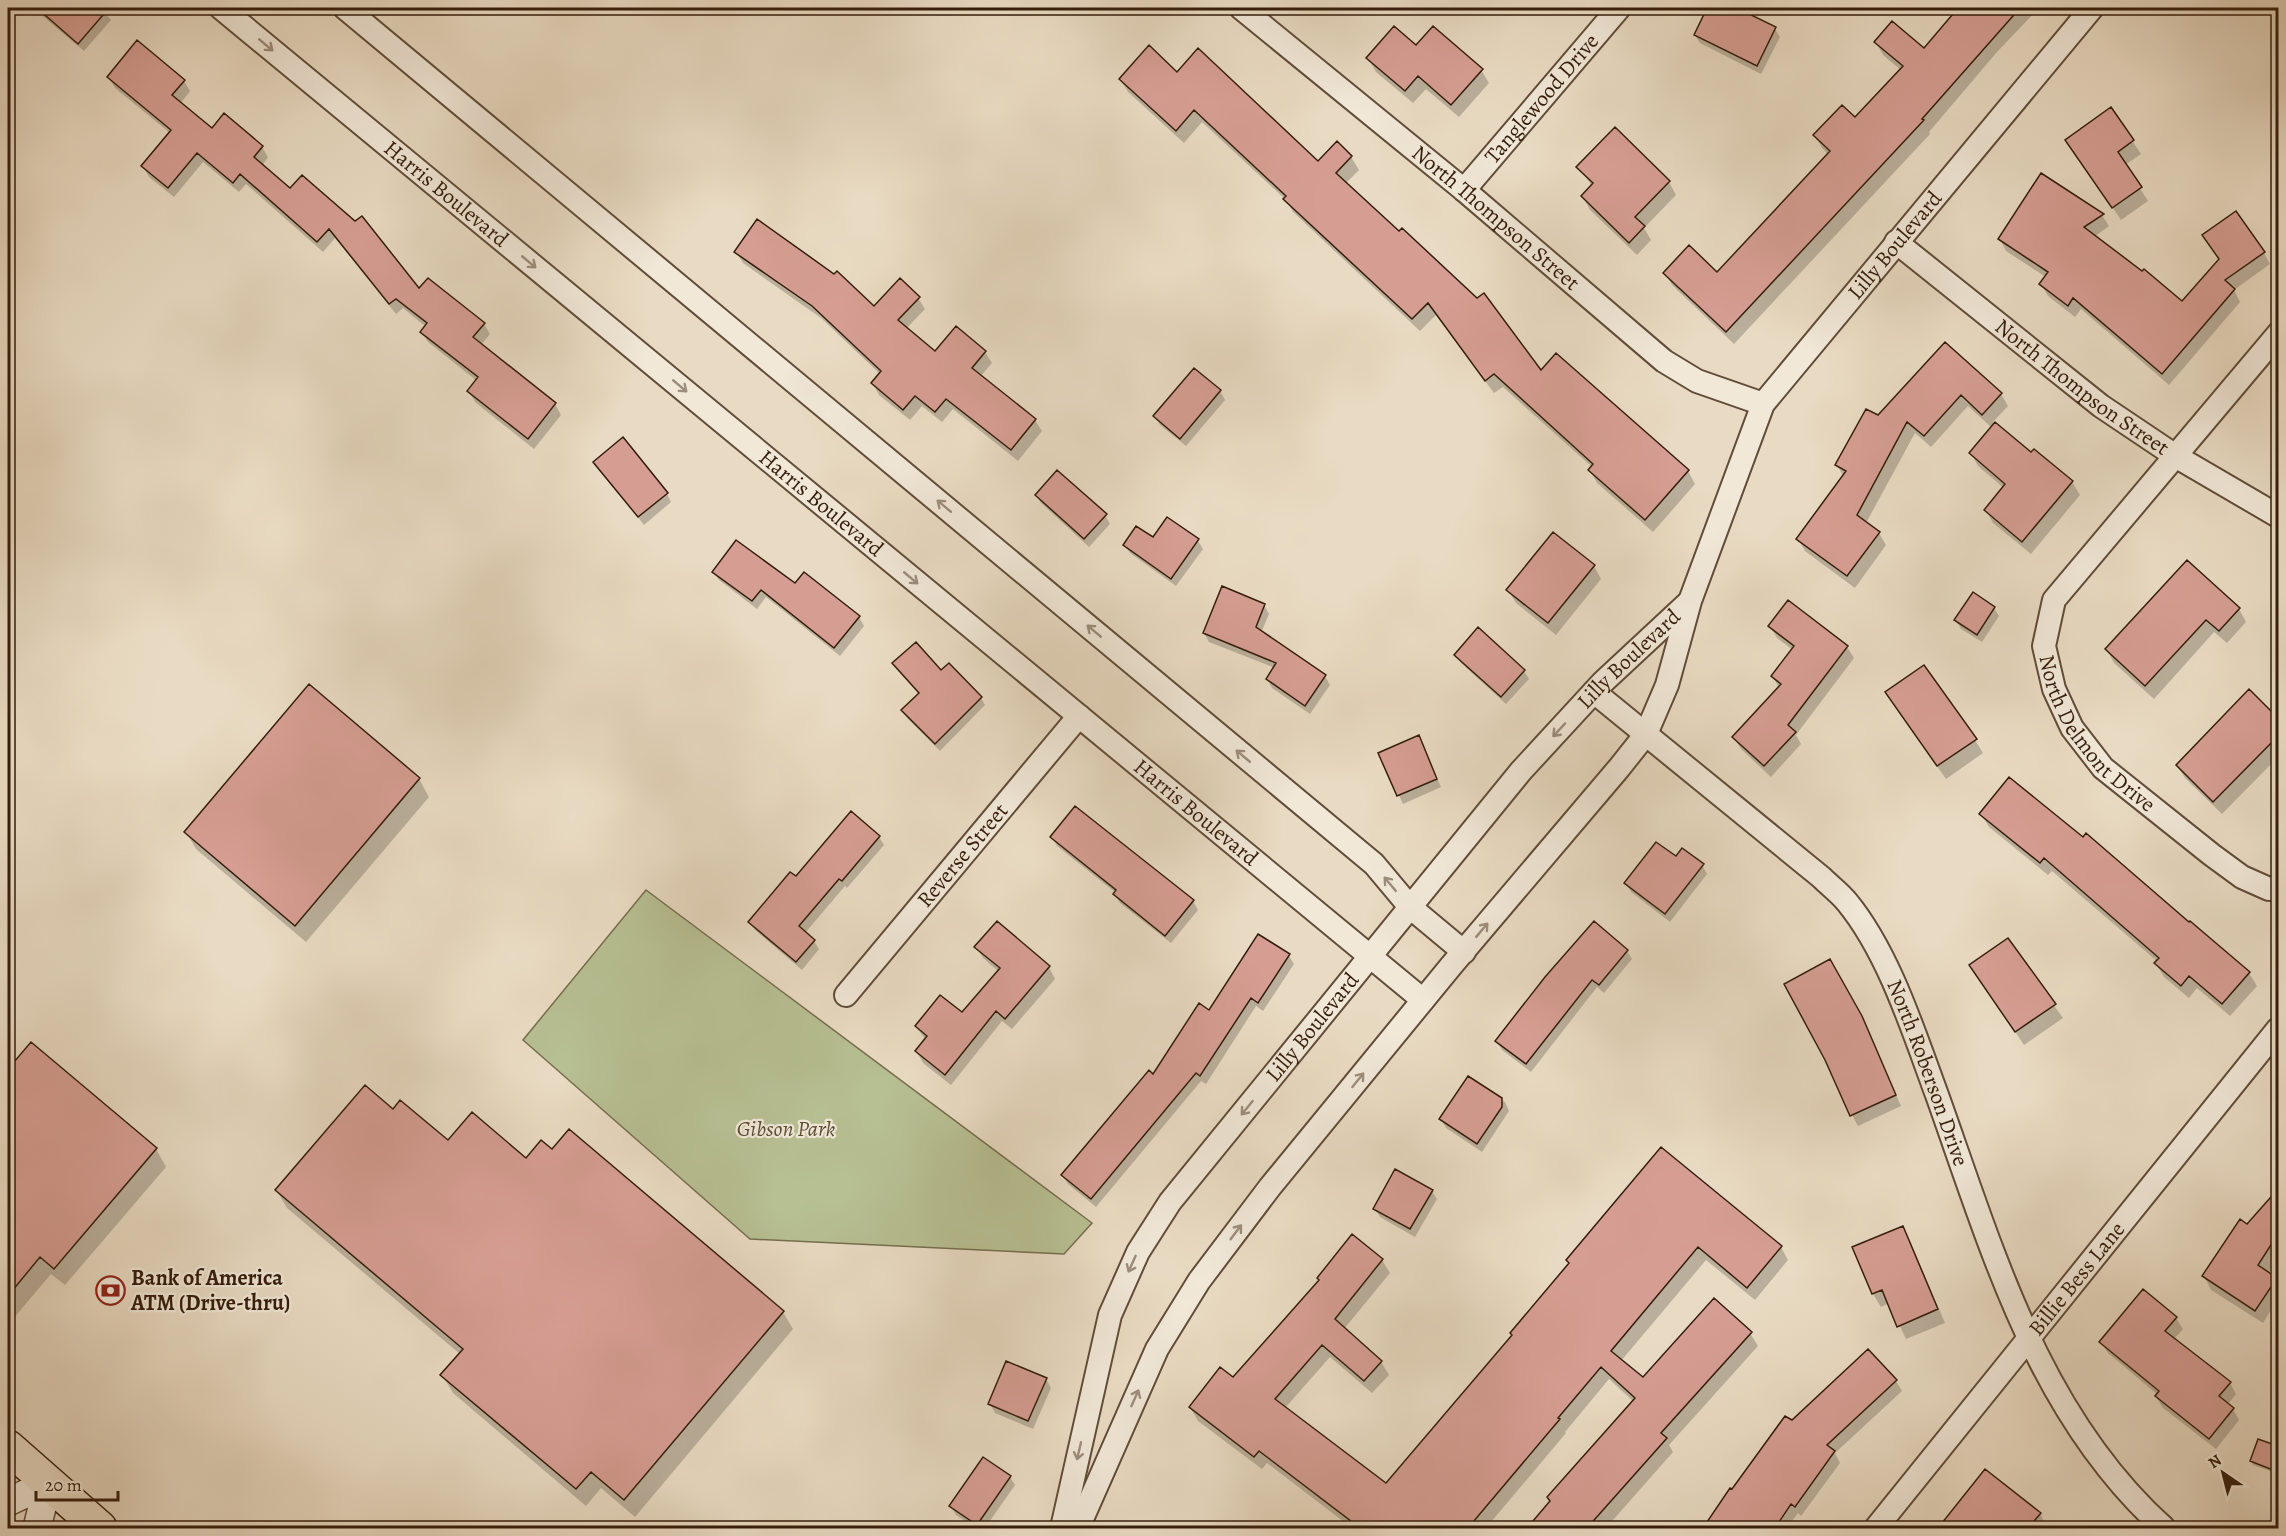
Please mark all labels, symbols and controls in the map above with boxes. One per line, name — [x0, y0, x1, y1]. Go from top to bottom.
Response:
street label: Tanglewood Drive — [1478, 27, 1606, 170]
one-way arrow — [258, 38, 274, 51]
street label: Harris Boulevard — [377, 133, 515, 254]
street label: North Thompson Street — [1405, 138, 1586, 297]
street label: Lilly Boulevard — [1841, 184, 1949, 306]
one-way arrow — [521, 256, 537, 269]
street label: North Thompson Street — [1988, 312, 2175, 463]
one-way arrow — [672, 380, 688, 393]
street label: Harris Boulevard — [752, 443, 890, 564]
one-way arrow — [937, 499, 952, 513]
one-way arrow — [903, 571, 919, 584]
street label: Lilly Boulevard — [1570, 602, 1687, 716]
one-way arrow — [1087, 624, 1102, 638]
street label: North Delmont Drive — [2032, 652, 2162, 819]
one-way arrow — [1551, 723, 1566, 738]
one-way arrow — [1236, 749, 1252, 762]
street label: Harris Boulevard — [1127, 752, 1265, 873]
street label: Reverse Street — [910, 797, 1015, 914]
one-way arrow — [1384, 876, 1397, 892]
one-way arrow — [1476, 922, 1489, 938]
street label: Lilly Boulevard — [1259, 966, 1366, 1088]
street label: North Roberson Drive — [1879, 975, 1976, 1170]
one-way arrow — [1351, 1073, 1365, 1088]
one-way arrow — [1241, 1099, 1254, 1115]
park label: Gibson Park — [737, 1114, 836, 1144]
street label: Billie Bess Lane — [2022, 1215, 2132, 1342]
one-way arrow — [1230, 1225, 1242, 1241]
one-way arrow — [1126, 1255, 1137, 1273]
place label: Bank of America ATM (Drive-thru) — [130, 1263, 290, 1318]
bank icon: Bank of America ATM (Drive-thru) — [94, 1275, 126, 1307]
one-way arrow — [1130, 1390, 1142, 1408]
one-way arrow — [1073, 1441, 1084, 1460]
north arrow — [2193, 1443, 2253, 1503]
text: N — [2204, 1449, 2226, 1474]
scale bar — [36, 1464, 118, 1502]
text: 20 m — [45, 1473, 82, 1497]

